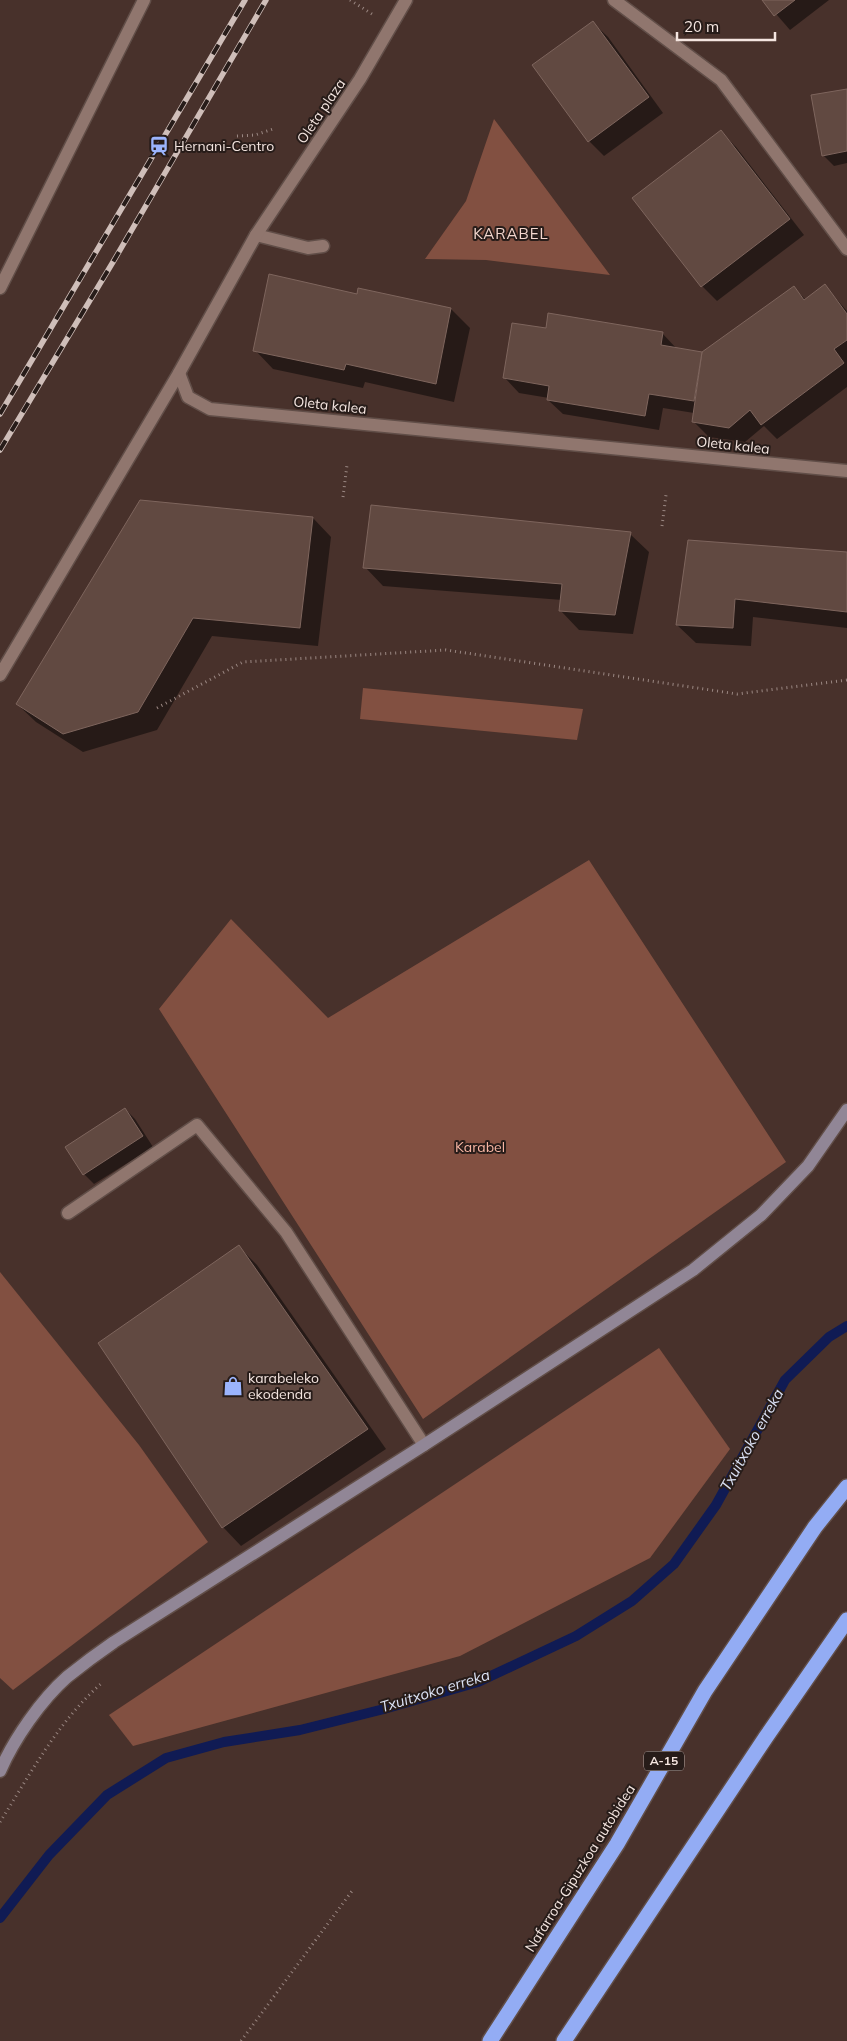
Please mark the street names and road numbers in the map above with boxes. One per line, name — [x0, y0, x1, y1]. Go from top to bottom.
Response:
street label: Oleta plaza — [293, 75, 349, 147]
street label: Oleta kalea — [292, 392, 368, 418]
street label: Oleta kalea — [695, 432, 771, 458]
road number: A-15 — [644, 1752, 684, 1770]
street label: Nafarroa-Gipuzkoa autobidea — [521, 1781, 639, 1955]

